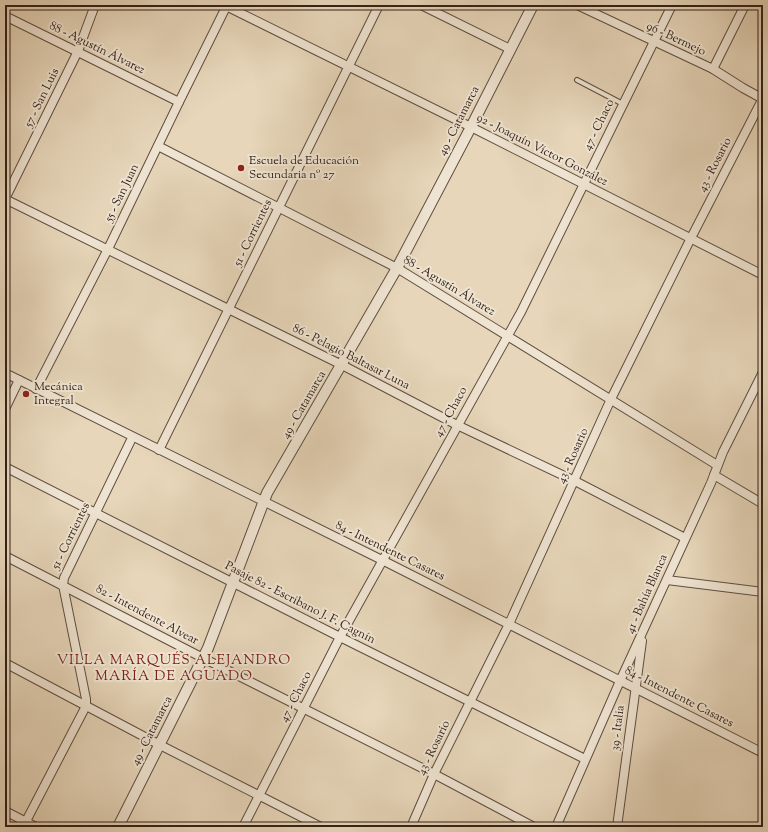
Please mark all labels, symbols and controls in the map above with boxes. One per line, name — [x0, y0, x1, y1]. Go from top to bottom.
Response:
street label: 88 - Agustín Álvarez — [46, 17, 148, 79]
street label: 96 - Bermejo — [643, 17, 709, 61]
street label: 57 - San Luis — [19, 65, 64, 132]
street label: 49 - Catamarca — [434, 83, 485, 159]
street label: 47 - Chaco — [579, 96, 619, 154]
street label: 92 - Joaquín Víctor González — [473, 109, 611, 191]
street label: 43 - Rosario — [693, 134, 737, 196]
place label: Escuela de Educación Secundaria nº 27 — [249, 152, 359, 184]
street label: 55 - San Juan — [100, 161, 144, 226]
marker: Escuela de Educación Secundaria nº 27 — [236, 163, 246, 173]
street label: 51 - Corrientes — [229, 196, 277, 270]
street label: 88 - Agustín Álvarez — [400, 251, 499, 321]
street label: 86 - Pelagio Baltasar Luna — [289, 320, 413, 395]
street label: 49 - Catamarca — [277, 367, 331, 443]
place label: Mecánica Integral — [34, 378, 83, 410]
street label: 47 - Chaco — [430, 383, 472, 441]
marker: Mecánica Integral — [21, 389, 31, 399]
street label: 43 - Rosario — [553, 425, 593, 487]
street label: 51 - Corrientes — [47, 499, 95, 573]
street label: 84 - Intendente Casares — [332, 517, 448, 586]
street label: 41 - Bahía Blanca — [621, 551, 673, 637]
street label: Pasaje 82 - Escribano J. F. Cagnín — [222, 557, 378, 649]
street label: 82 - Intendente Alvear — [92, 580, 202, 650]
district label: VILLA MARQUÉS ALEJANDRO MARÍA DE AGUADO — [57, 651, 291, 687]
street label: 84 - Intendente Casares — [621, 662, 737, 732]
street label: 47 - Chaco — [275, 668, 317, 726]
street label: 49 - Catamarca — [127, 693, 178, 769]
street label: 39 - Italia — [606, 704, 630, 752]
street label: 43 - Rosario — [413, 717, 455, 779]

